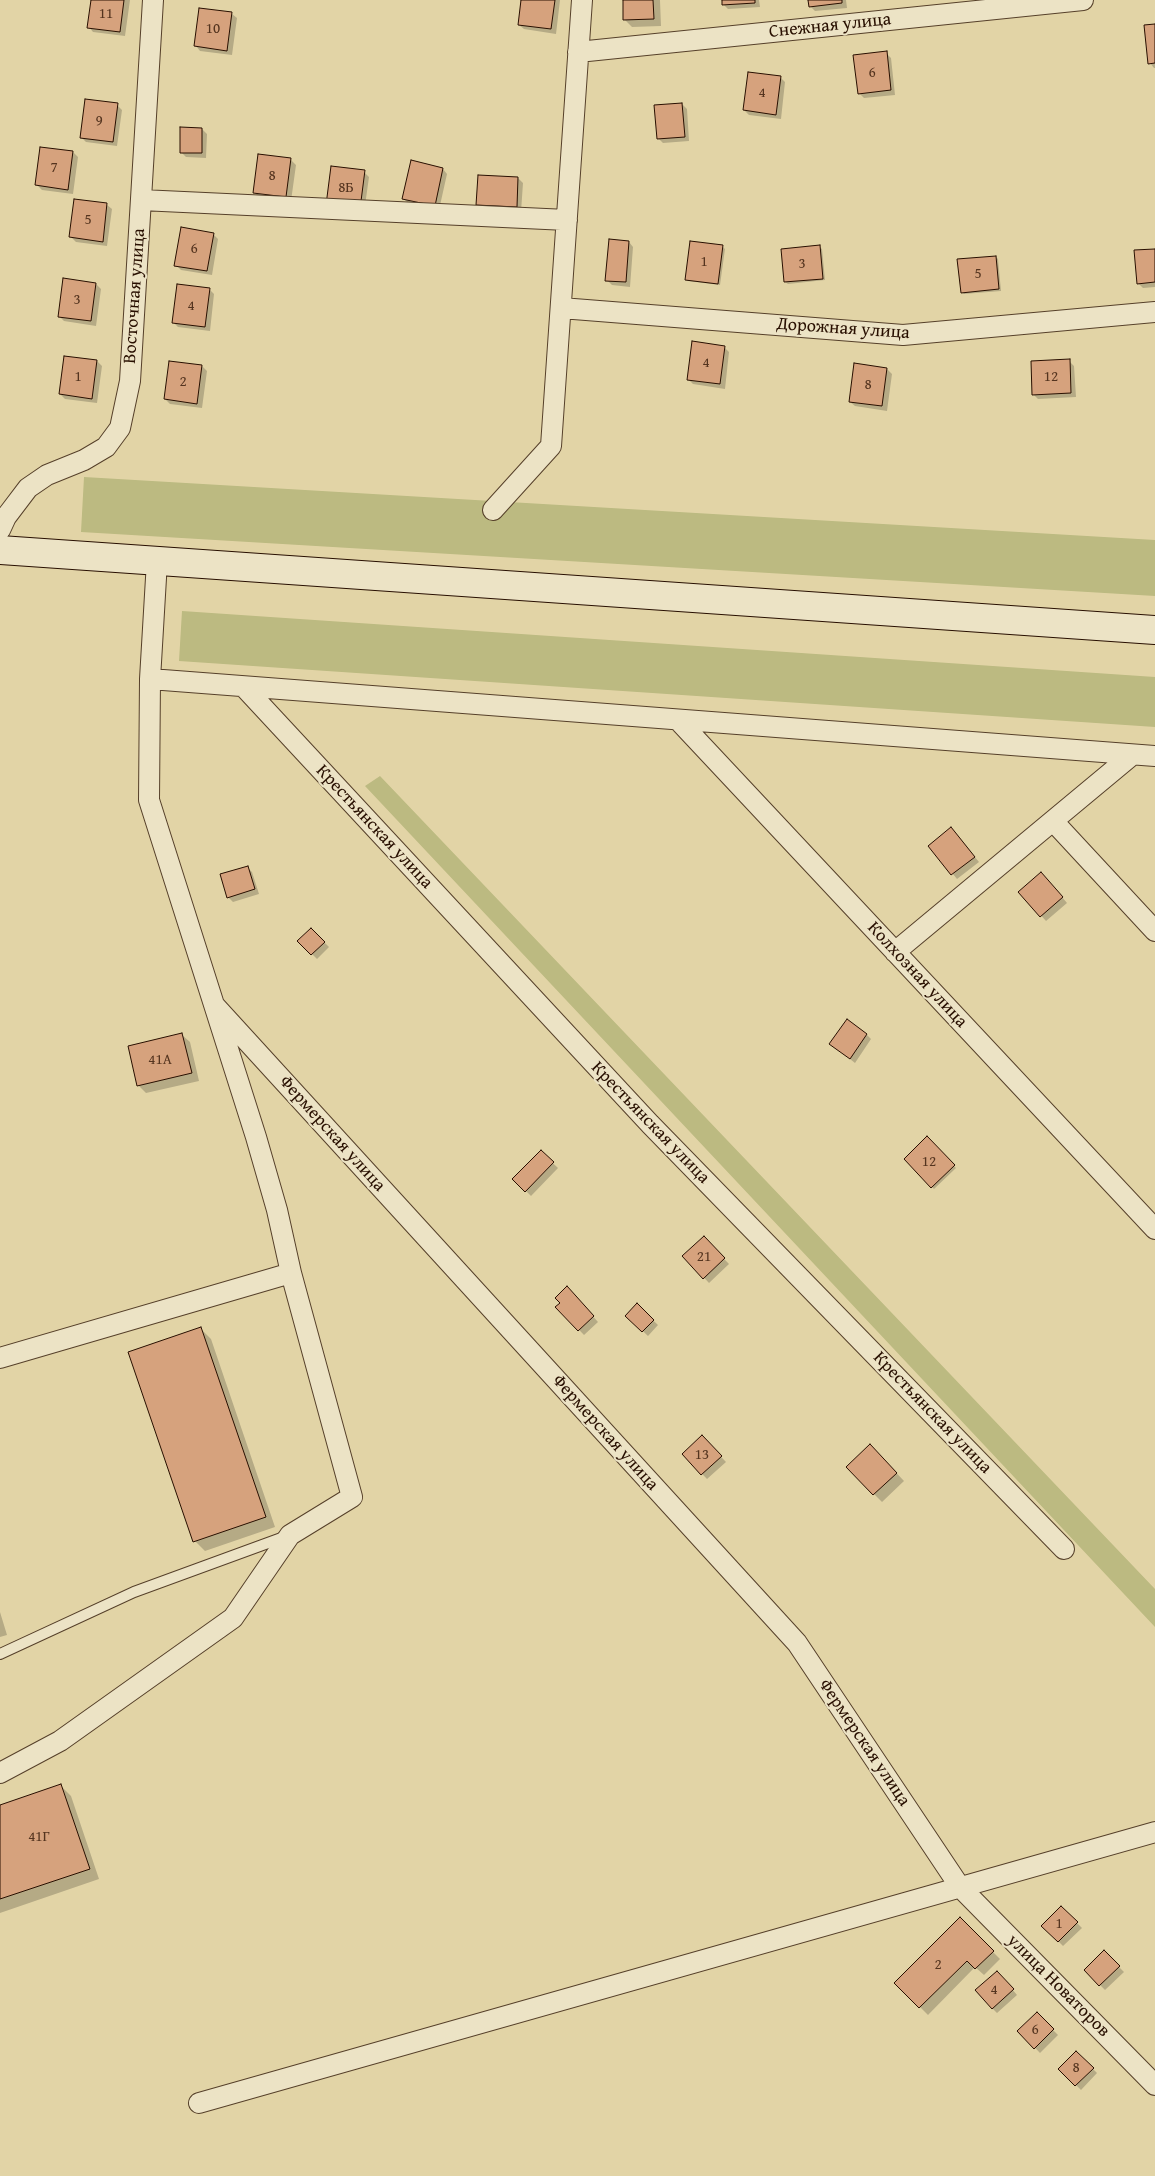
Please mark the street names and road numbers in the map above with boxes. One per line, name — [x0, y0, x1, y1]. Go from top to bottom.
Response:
street label: Снежная улица — [768, 9, 892, 43]
street label: Восточная улица — [119, 228, 151, 364]
street label: Дорожная улица — [776, 314, 910, 344]
street label: Крестьянская улица — [311, 761, 437, 893]
street label: Колхозная улица — [862, 918, 972, 1032]
street label: Крестьянская улица — [586, 1057, 714, 1189]
street label: Фермерская улица — [274, 1072, 390, 1196]
street label: Крестьянская улица — [868, 1347, 996, 1479]
street label: Фермерская улица — [547, 1371, 663, 1495]
street label: Фермерская улица — [814, 1675, 914, 1811]
street label: улица Новаторов — [1002, 1930, 1114, 2042]

